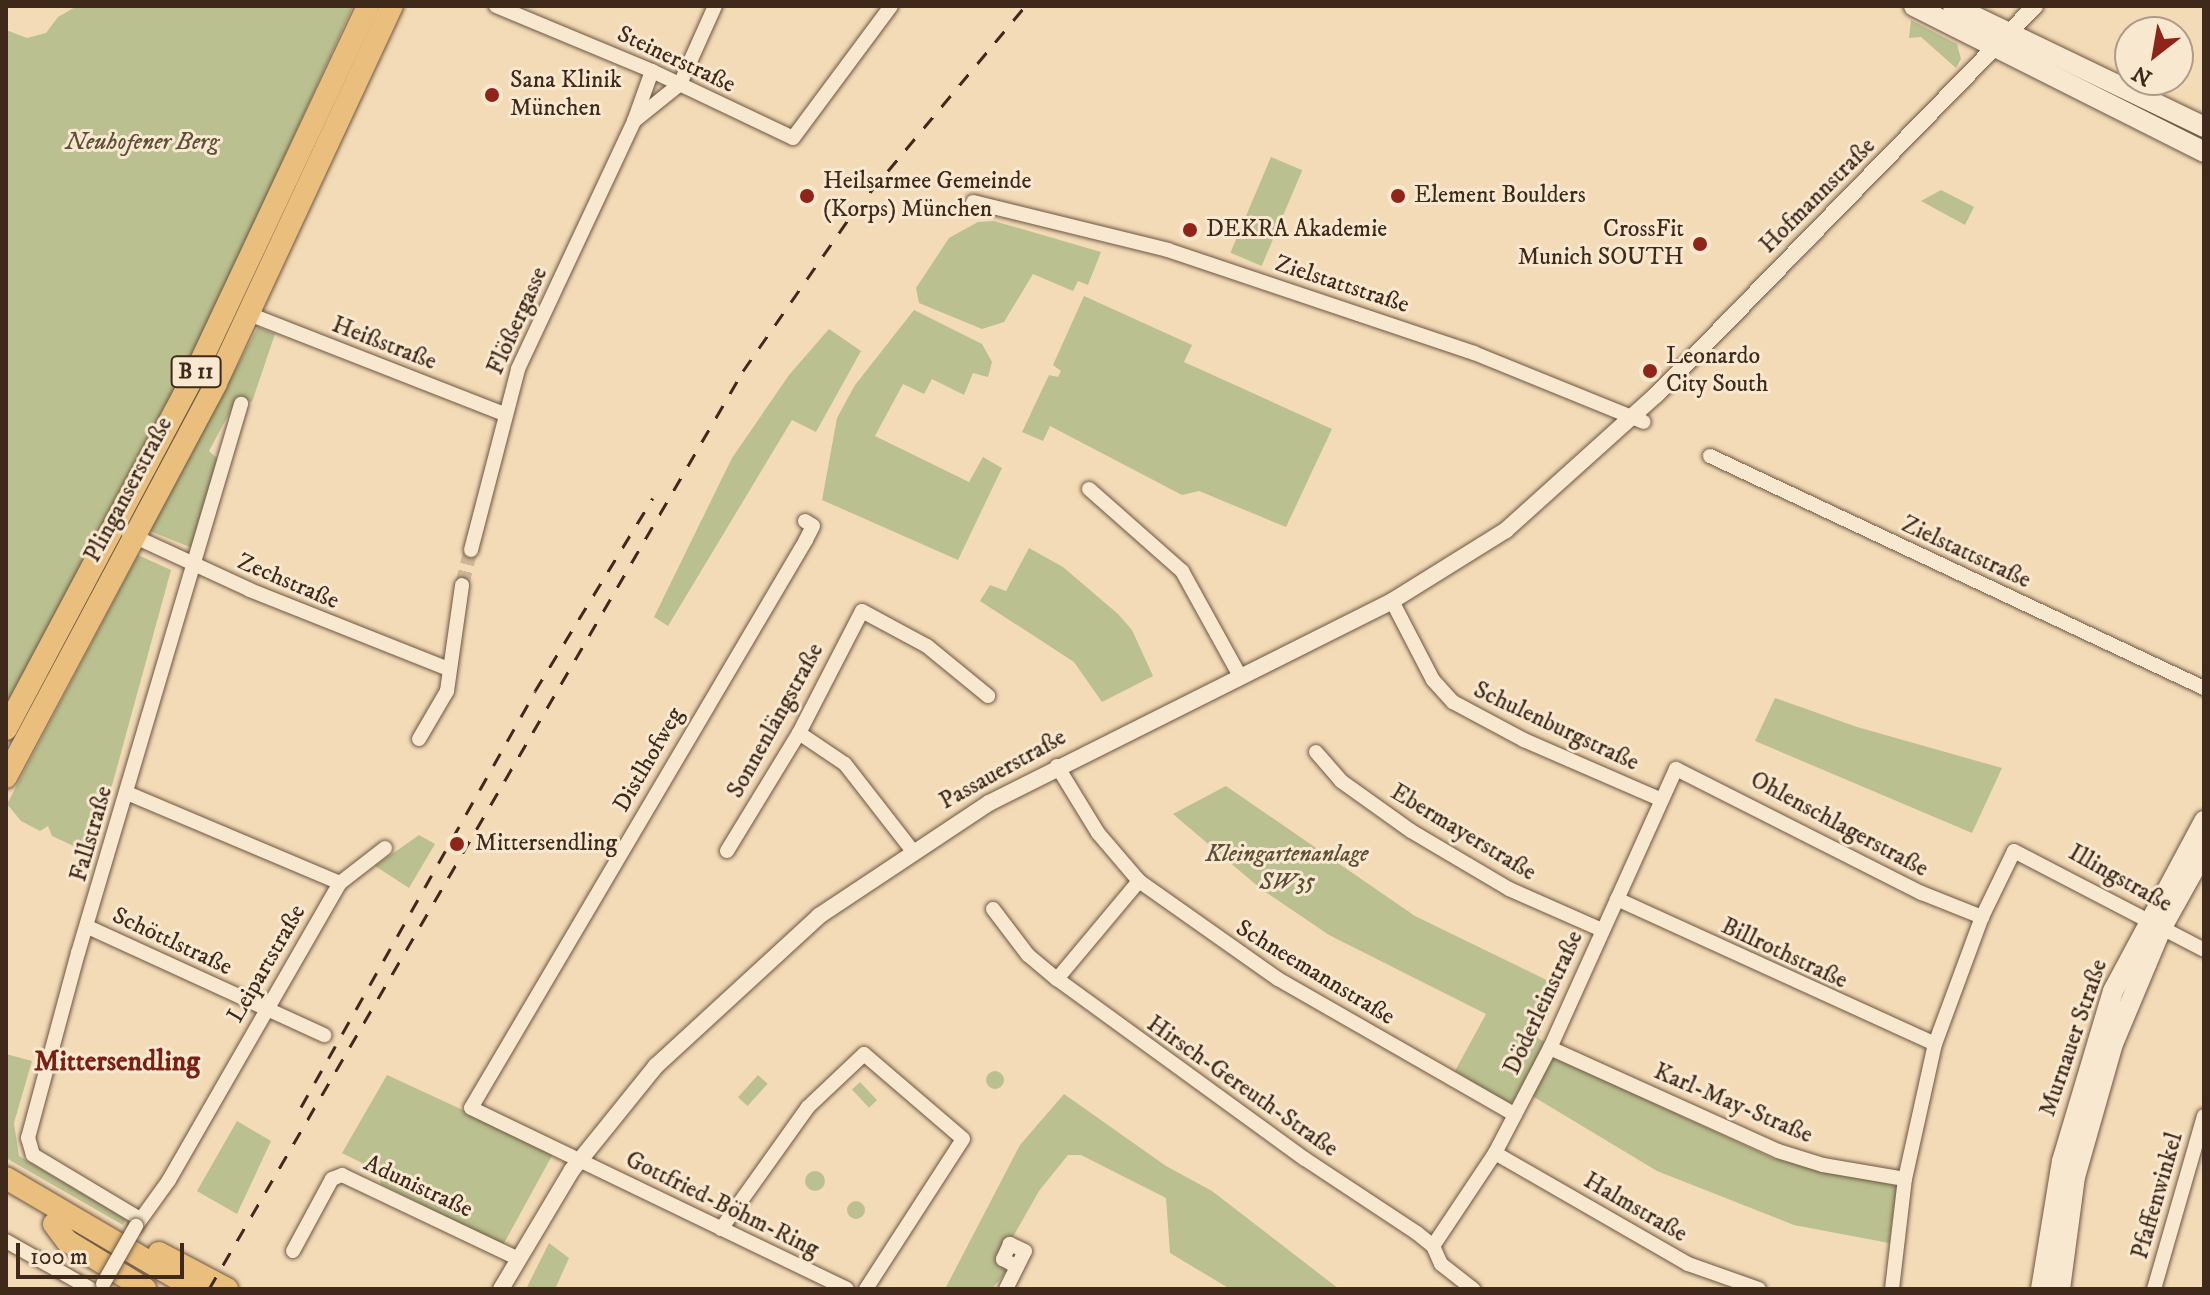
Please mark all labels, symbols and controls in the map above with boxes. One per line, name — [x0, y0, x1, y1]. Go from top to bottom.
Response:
north arrow — [2114, 16, 2194, 96]
street label: Steinerstraße — [612, 20, 740, 100]
text: N — [2128, 59, 2157, 92]
place label: Sana Klinik München — [510, 67, 622, 123]
marker: Sana Klinik München — [481, 84, 503, 106]
park label: Neuhofener Berg — [66, 129, 218, 157]
street label: Hofmannstraße — [1754, 132, 1882, 260]
place label: Heilsarmee Gemeinde (Korps) München — [823, 168, 1031, 224]
place label: Element Boulders — [1414, 182, 1586, 210]
marker: Heilsarmee Gemeinde (Korps) München — [798, 187, 816, 205]
marker: Element Boulders — [1389, 187, 1407, 205]
place label: DEKRA Akademie — [1206, 216, 1387, 244]
place label: CrossFit Munich SOUTH — [1518, 216, 1684, 272]
marker: DEKRA Akademie — [1181, 221, 1199, 239]
marker: CrossFit Munich SOUTH — [1691, 235, 1709, 253]
street label: Zielstattstraße — [1271, 250, 1413, 320]
street label: Flößergasse — [482, 263, 554, 379]
street label: Heißstraße — [328, 311, 440, 377]
place label: Leonardo City South — [1666, 343, 1768, 399]
road number: B 11 — [170, 354, 222, 390]
marker: Leonardo City South — [1641, 362, 1659, 380]
street label: Plinganserstraße — [79, 412, 179, 568]
street label: Zielstattstraße — [1897, 511, 2035, 595]
street label: Zechstraße — [233, 548, 343, 616]
street label: Sonnenlängstraße — [722, 639, 830, 803]
street label: Schulenburgstraße — [1469, 676, 1643, 778]
street label: Distlhofweg — [608, 703, 690, 817]
street label: Passauerstraße — [935, 723, 1071, 817]
street label: Ohlenschlagerstraße — [1745, 766, 1933, 884]
street label: Ebermayerstraße — [1385, 778, 1541, 888]
street label: Fallstraße — [65, 783, 119, 885]
place label: Mittersendling — [475, 830, 617, 858]
marker: Mittersendling — [446, 833, 468, 855]
street label: Illingstraße — [2063, 839, 2177, 919]
park label: Kleingartenanlage SW35 — [1205, 841, 1369, 897]
street label: Leipartstraße — [222, 900, 312, 1028]
street label: Schöttlstraße — [107, 902, 237, 982]
street label: Billrothstraße — [1716, 912, 1852, 996]
street label: Schneemannstraße — [1230, 914, 1400, 1032]
street label: Döderleinstraße — [1498, 927, 1590, 1079]
street label: Murnauer Straße — [2034, 956, 2114, 1120]
street label: Hirsch-Gereuth-Straße — [1141, 1010, 1343, 1164]
district label: Mittersendling — [34, 1045, 200, 1079]
street label: Karl-May-Straße — [1649, 1058, 1817, 1150]
street label: Pfaffenwinkel — [2126, 1129, 2190, 1263]
street label: Gottfried-Böhm-Ring — [621, 1146, 823, 1264]
street label: Adunistraße — [359, 1149, 477, 1225]
street label: Halmstraße — [1578, 1167, 1692, 1249]
scale bar — [20, 1227, 188, 1277]
text: 100 m — [30, 1242, 88, 1272]

